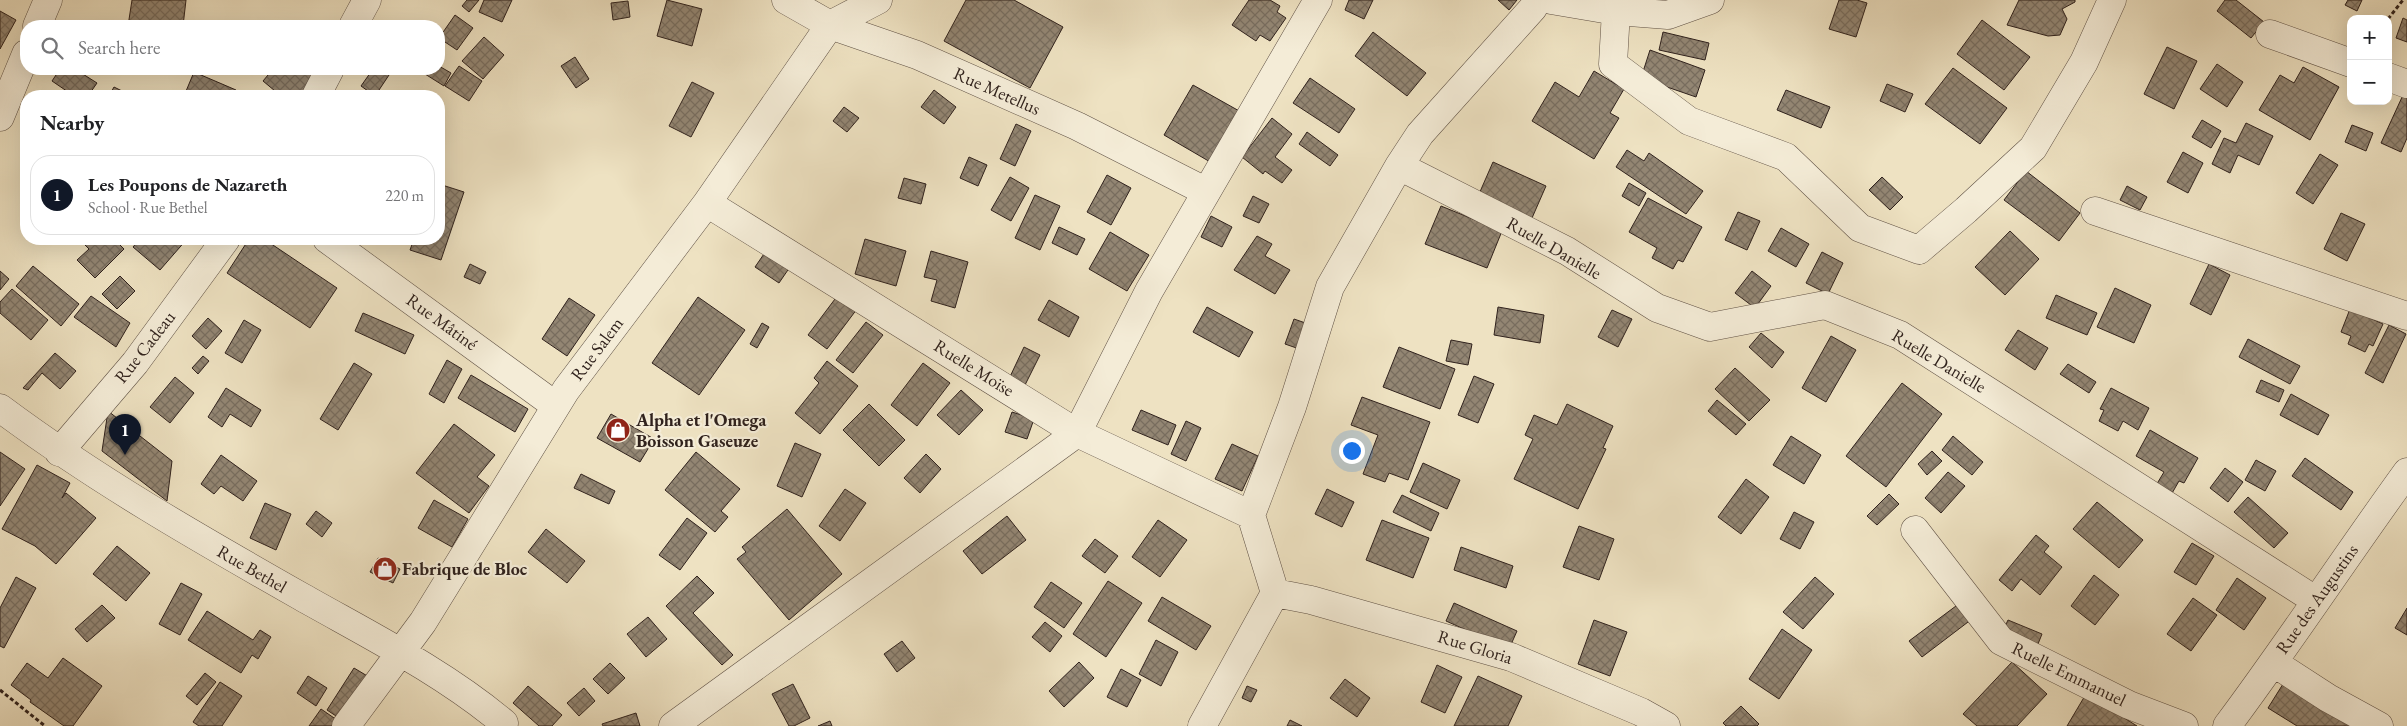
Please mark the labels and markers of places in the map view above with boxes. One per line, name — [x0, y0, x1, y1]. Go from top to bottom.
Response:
place label: Alpha et l'Omega Boisson Gaseuze — [635, 408, 767, 452]
pin: 1 — [109, 414, 141, 455]
shop icon: Alpha et l'Omega Boisson Gaseuze — [605, 417, 631, 443]
shop icon: Fabrique de Bloc — [372, 556, 398, 582]
place label: Fabrique de Bloc — [402, 557, 528, 580]

